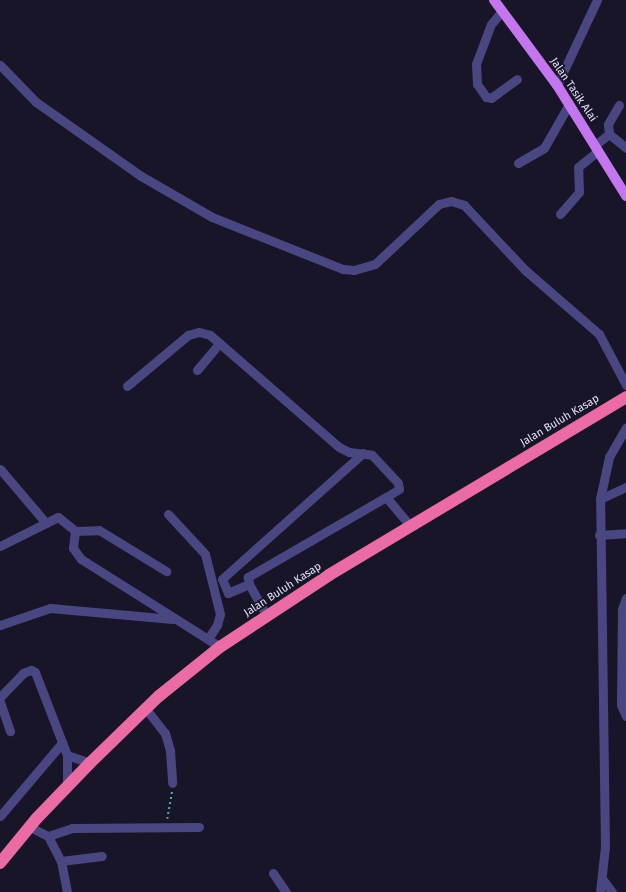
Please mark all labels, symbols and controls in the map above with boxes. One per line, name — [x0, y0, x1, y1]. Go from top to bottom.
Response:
street label: Jalan Tasik Alai — [547, 56, 599, 124]
street label: Jalan Buluh Kasap — [518, 392, 602, 450]
street label: Jalan Buluh Kasap — [242, 560, 324, 620]

